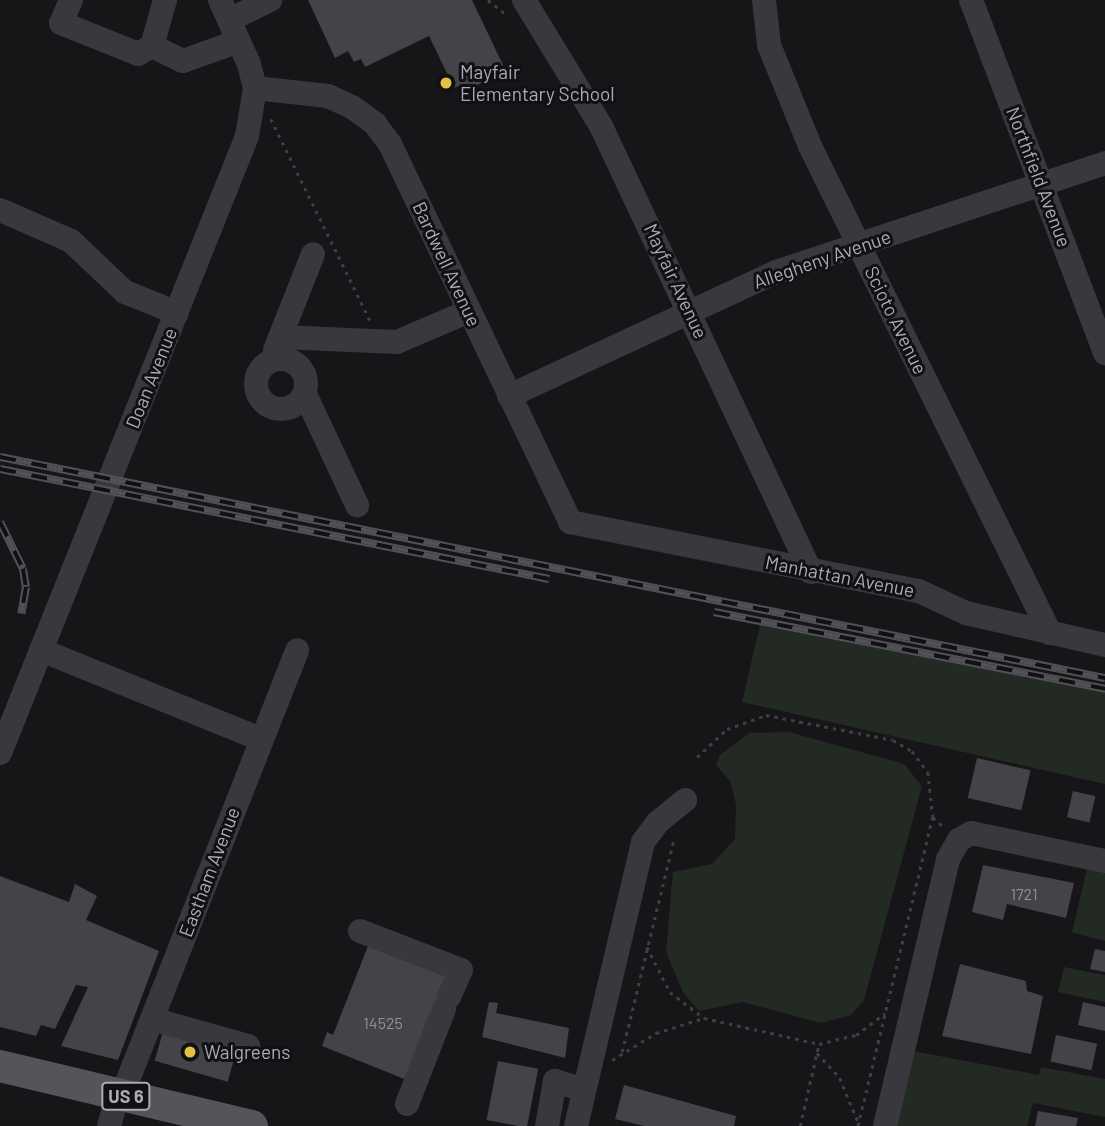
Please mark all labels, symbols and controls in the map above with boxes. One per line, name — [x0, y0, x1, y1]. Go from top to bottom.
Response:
place label: Mayfair Elementary School — [460, 61, 615, 105]
marker: Mayfair Elementary School — [438, 75, 454, 91]
street label: Northfield Avenue — [1002, 104, 1076, 250]
street label: Bardwell Avenue — [408, 198, 486, 330]
street label: Mayfair Avenue — [639, 220, 713, 342]
street label: Allegheny Avenue — [750, 225, 894, 293]
street label: Scioto Avenue — [860, 262, 932, 378]
street label: Doan Avenue — [121, 324, 181, 432]
street label: Manhattan Avenue — [764, 550, 916, 602]
street label: Eastham Avenue — [174, 804, 244, 940]
house number: 1721 — [1010, 884, 1038, 904]
house number: 14525 — [363, 1013, 403, 1033]
place label: Walgreens — [204, 1041, 290, 1063]
marker: Walgreens — [182, 1044, 198, 1060]
road number: US 6 — [100, 1082, 152, 1111]

